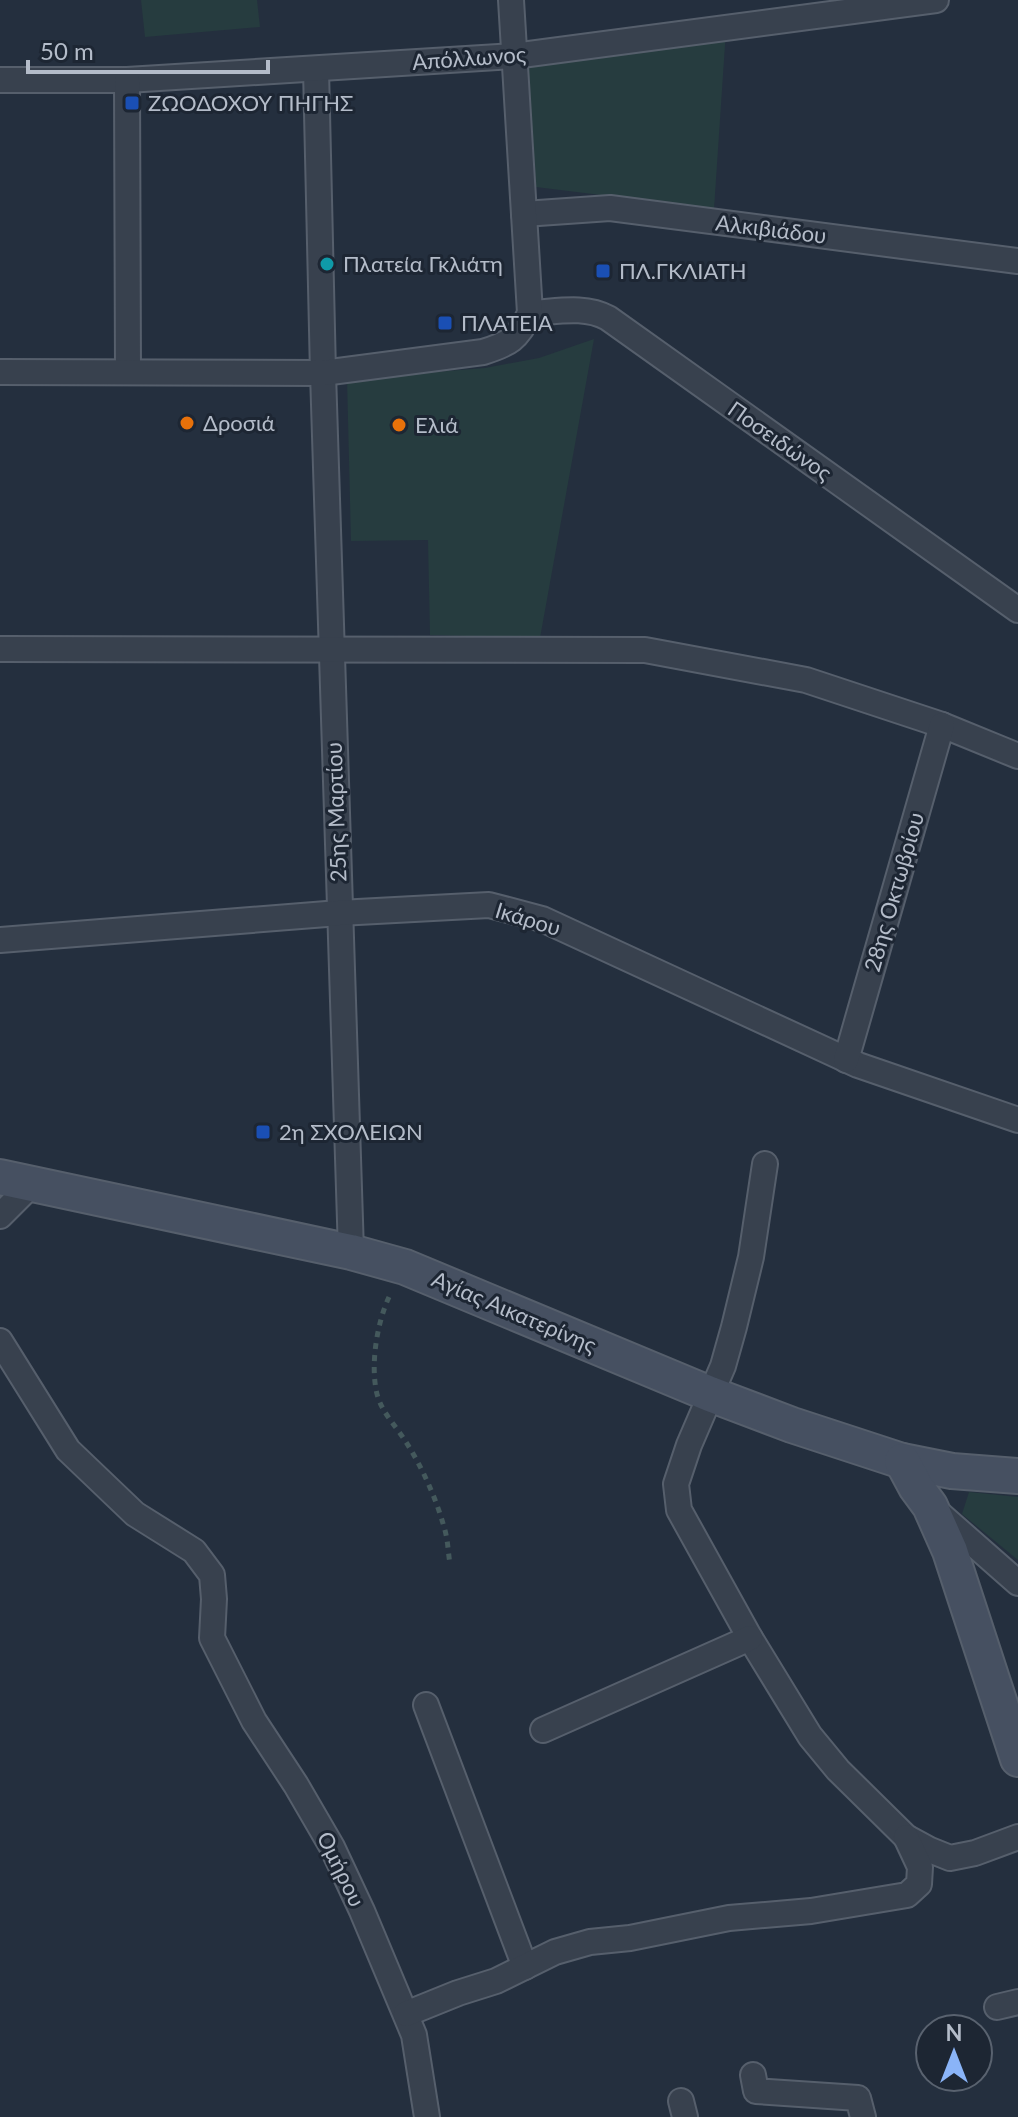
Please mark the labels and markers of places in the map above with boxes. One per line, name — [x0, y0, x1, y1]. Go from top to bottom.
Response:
place label: ΖΩΟΔΟΧΟΥ ΠΗΓΗΣ — [148, 89, 353, 116]
marker: ΖΩΟΔΟΧΟΥ ΠΗΓΗΣ — [123, 94, 141, 112]
place label: Πλατεία Γκλιάτη — [343, 250, 503, 277]
marker: Πλατεία Γκλιάτη — [318, 255, 336, 273]
place label: ΠΛ.ΓΚΛΙΑΤΗ — [619, 257, 747, 284]
marker: ΠΛ.ΓΚΛΙΑΤΗ — [594, 262, 612, 280]
place label: ΠΛΑΤΕΙΑ — [461, 309, 553, 336]
marker: ΠΛΑΤΕΙΑ — [436, 314, 454, 332]
place label: Δροσιά — [203, 409, 275, 436]
place label: Ελιά — [415, 411, 458, 438]
marker: Δροσιά — [178, 414, 196, 432]
marker: Ελιά — [390, 416, 408, 434]
place label: 2η ΣΧΟΛΕΙΩΝ — [279, 1118, 423, 1145]
marker: 2η ΣΧΟΛΕΙΩΝ — [254, 1123, 272, 1141]

